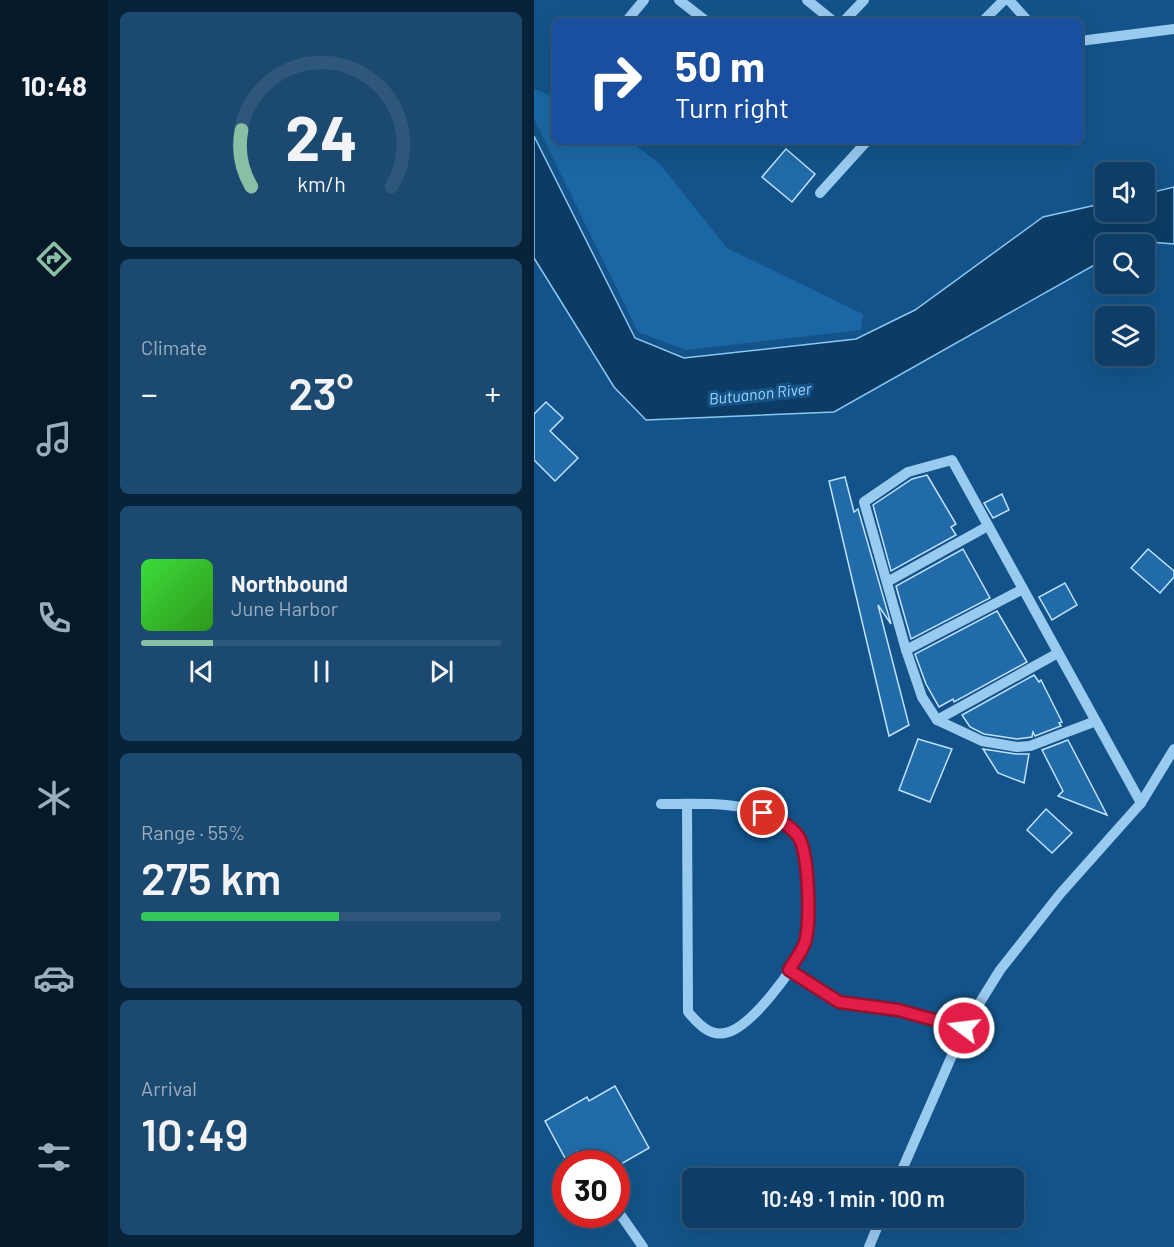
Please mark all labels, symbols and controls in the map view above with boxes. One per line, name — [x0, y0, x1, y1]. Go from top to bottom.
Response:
text: 50 m — [675, 40, 765, 90]
icon: right — [576, 42, 654, 120]
text: 10:48 — [21, 69, 87, 101]
text: Turn right — [675, 91, 789, 123]
text: 24 — [285, 99, 357, 173]
map controls — [1095, 162, 1155, 366]
button: sound — [1095, 162, 1155, 222]
text: km/h — [297, 171, 345, 196]
button: search — [1095, 234, 1155, 294]
icon: directions — [33, 238, 75, 280]
button: layers — [1095, 306, 1155, 366]
text: Climate — [141, 335, 207, 359]
text: 23° — [288, 365, 354, 419]
text: − — [141, 373, 158, 413]
text: + — [485, 373, 501, 413]
water label: Butuanon River — [708, 378, 814, 408]
icon: music — [33, 418, 75, 460]
text: Northbound — [231, 570, 348, 596]
text: June Harbor — [231, 596, 338, 620]
icon: phone — [33, 597, 75, 639]
icon: previous — [185, 655, 218, 688]
icon: pause — [305, 655, 338, 688]
icon: next — [425, 655, 458, 688]
icon: climate — [33, 777, 75, 819]
pin — [737, 787, 788, 838]
icon: arrive — [746, 796, 779, 829]
text: Range · 55% — [141, 820, 245, 844]
text: 275 km — [141, 850, 281, 904]
icon: car — [33, 957, 75, 999]
position arrow — [932, 996, 996, 1060]
text: Arrival — [141, 1076, 197, 1100]
text: 10:49 — [141, 1106, 248, 1160]
icon: filters — [33, 1136, 75, 1178]
speed limit sign: 30 — [552, 1150, 630, 1228]
text: 10:49 · 1 min · 100 m — [761, 1185, 945, 1211]

